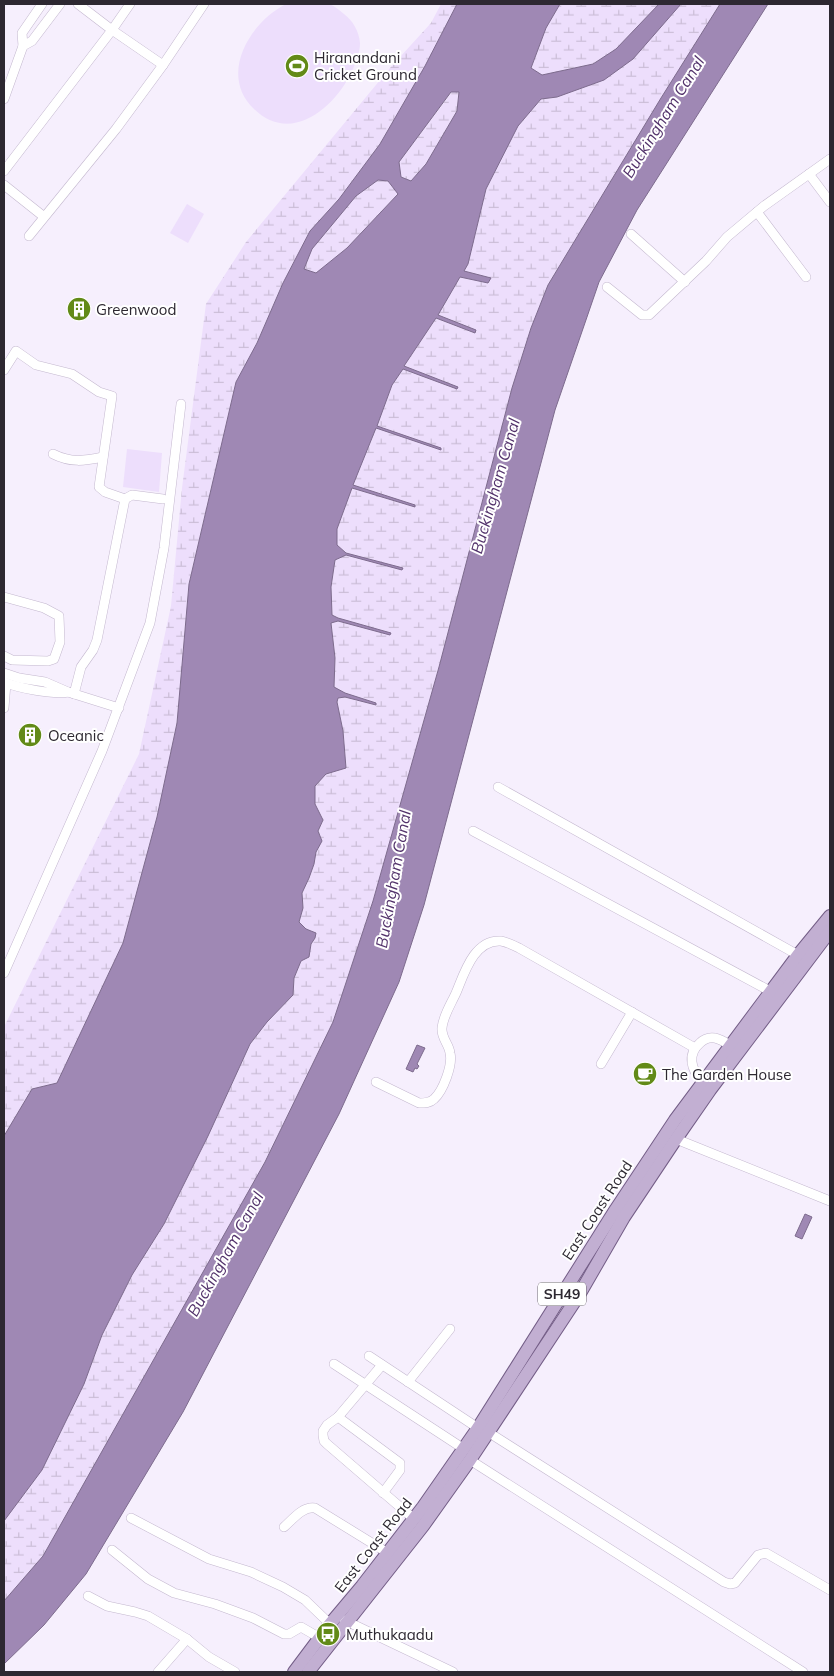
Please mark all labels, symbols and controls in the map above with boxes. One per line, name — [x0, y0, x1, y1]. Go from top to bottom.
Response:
place label: Hiranandani Cricket Ground — [314, 48, 417, 84]
water label: Buckingham Canal — [618, 52, 709, 181]
sports icon: Hiranandani Cricket Ground — [284, 53, 310, 79]
building icon: Greenwood — [66, 296, 92, 322]
place label: Greenwood — [96, 300, 176, 319]
water label: Buckingham Canal — [466, 416, 524, 556]
building icon: Oceanic — [17, 722, 43, 748]
place label: Oceanic — [48, 726, 104, 745]
water label: Buckingham Canal — [371, 808, 415, 949]
cafe icon: The Garden House — [632, 1061, 658, 1087]
place label: The Garden House — [662, 1065, 791, 1084]
street label: East Coast Road — [558, 1157, 636, 1263]
water label: Buckingham Canal — [182, 1188, 268, 1320]
road number: SH49 — [538, 1282, 586, 1306]
street label: East Coast Road — [330, 1494, 416, 1596]
bus stop icon: Muthukaadu — [315, 1621, 341, 1647]
place label: Muthukaadu — [346, 1625, 434, 1644]

